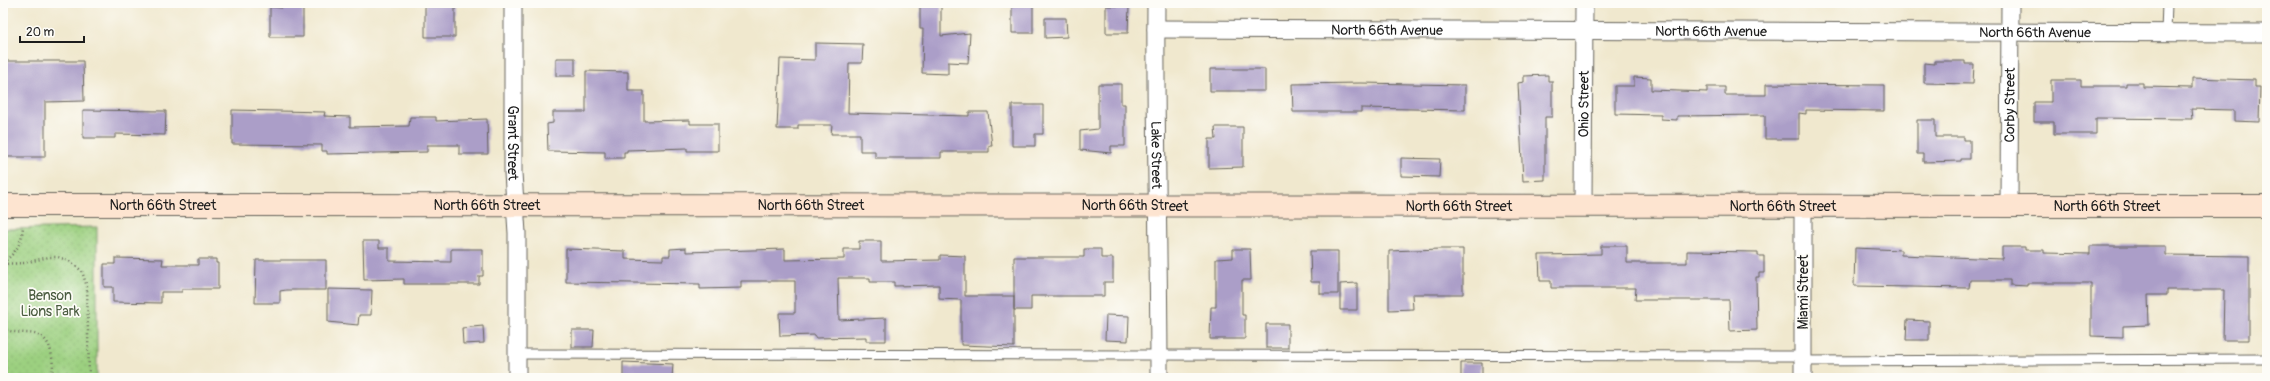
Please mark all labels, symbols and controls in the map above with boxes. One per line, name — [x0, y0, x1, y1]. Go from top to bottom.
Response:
scale bar — [20, 18, 84, 44]
street label: North 66th Avenue — [1331, 21, 1443, 39]
street label: North 66th Avenue — [1655, 22, 1767, 40]
street label: North 66th Avenue — [1979, 23, 2091, 41]
text: 20 m — [26, 25, 55, 40]
street label: Corby Street — [2001, 67, 2018, 143]
street label: Ohio Street — [1575, 70, 1592, 137]
street label: Grant Street — [505, 106, 522, 181]
street label: Lake Street — [1148, 121, 1166, 190]
street label: North 66th Street — [110, 197, 217, 214]
street label: North 66th Street — [434, 197, 541, 214]
street label: North 66th Street — [758, 197, 865, 214]
street label: North 66th Street — [1082, 197, 1189, 214]
street label: North 66th Street — [1406, 197, 1513, 214]
street label: North 66th Street — [1730, 197, 1837, 214]
street label: North 66th Street — [2054, 197, 2161, 214]
street label: Miami Street — [1795, 254, 1812, 330]
park label: Benson Lions Park — [20, 287, 80, 320]

